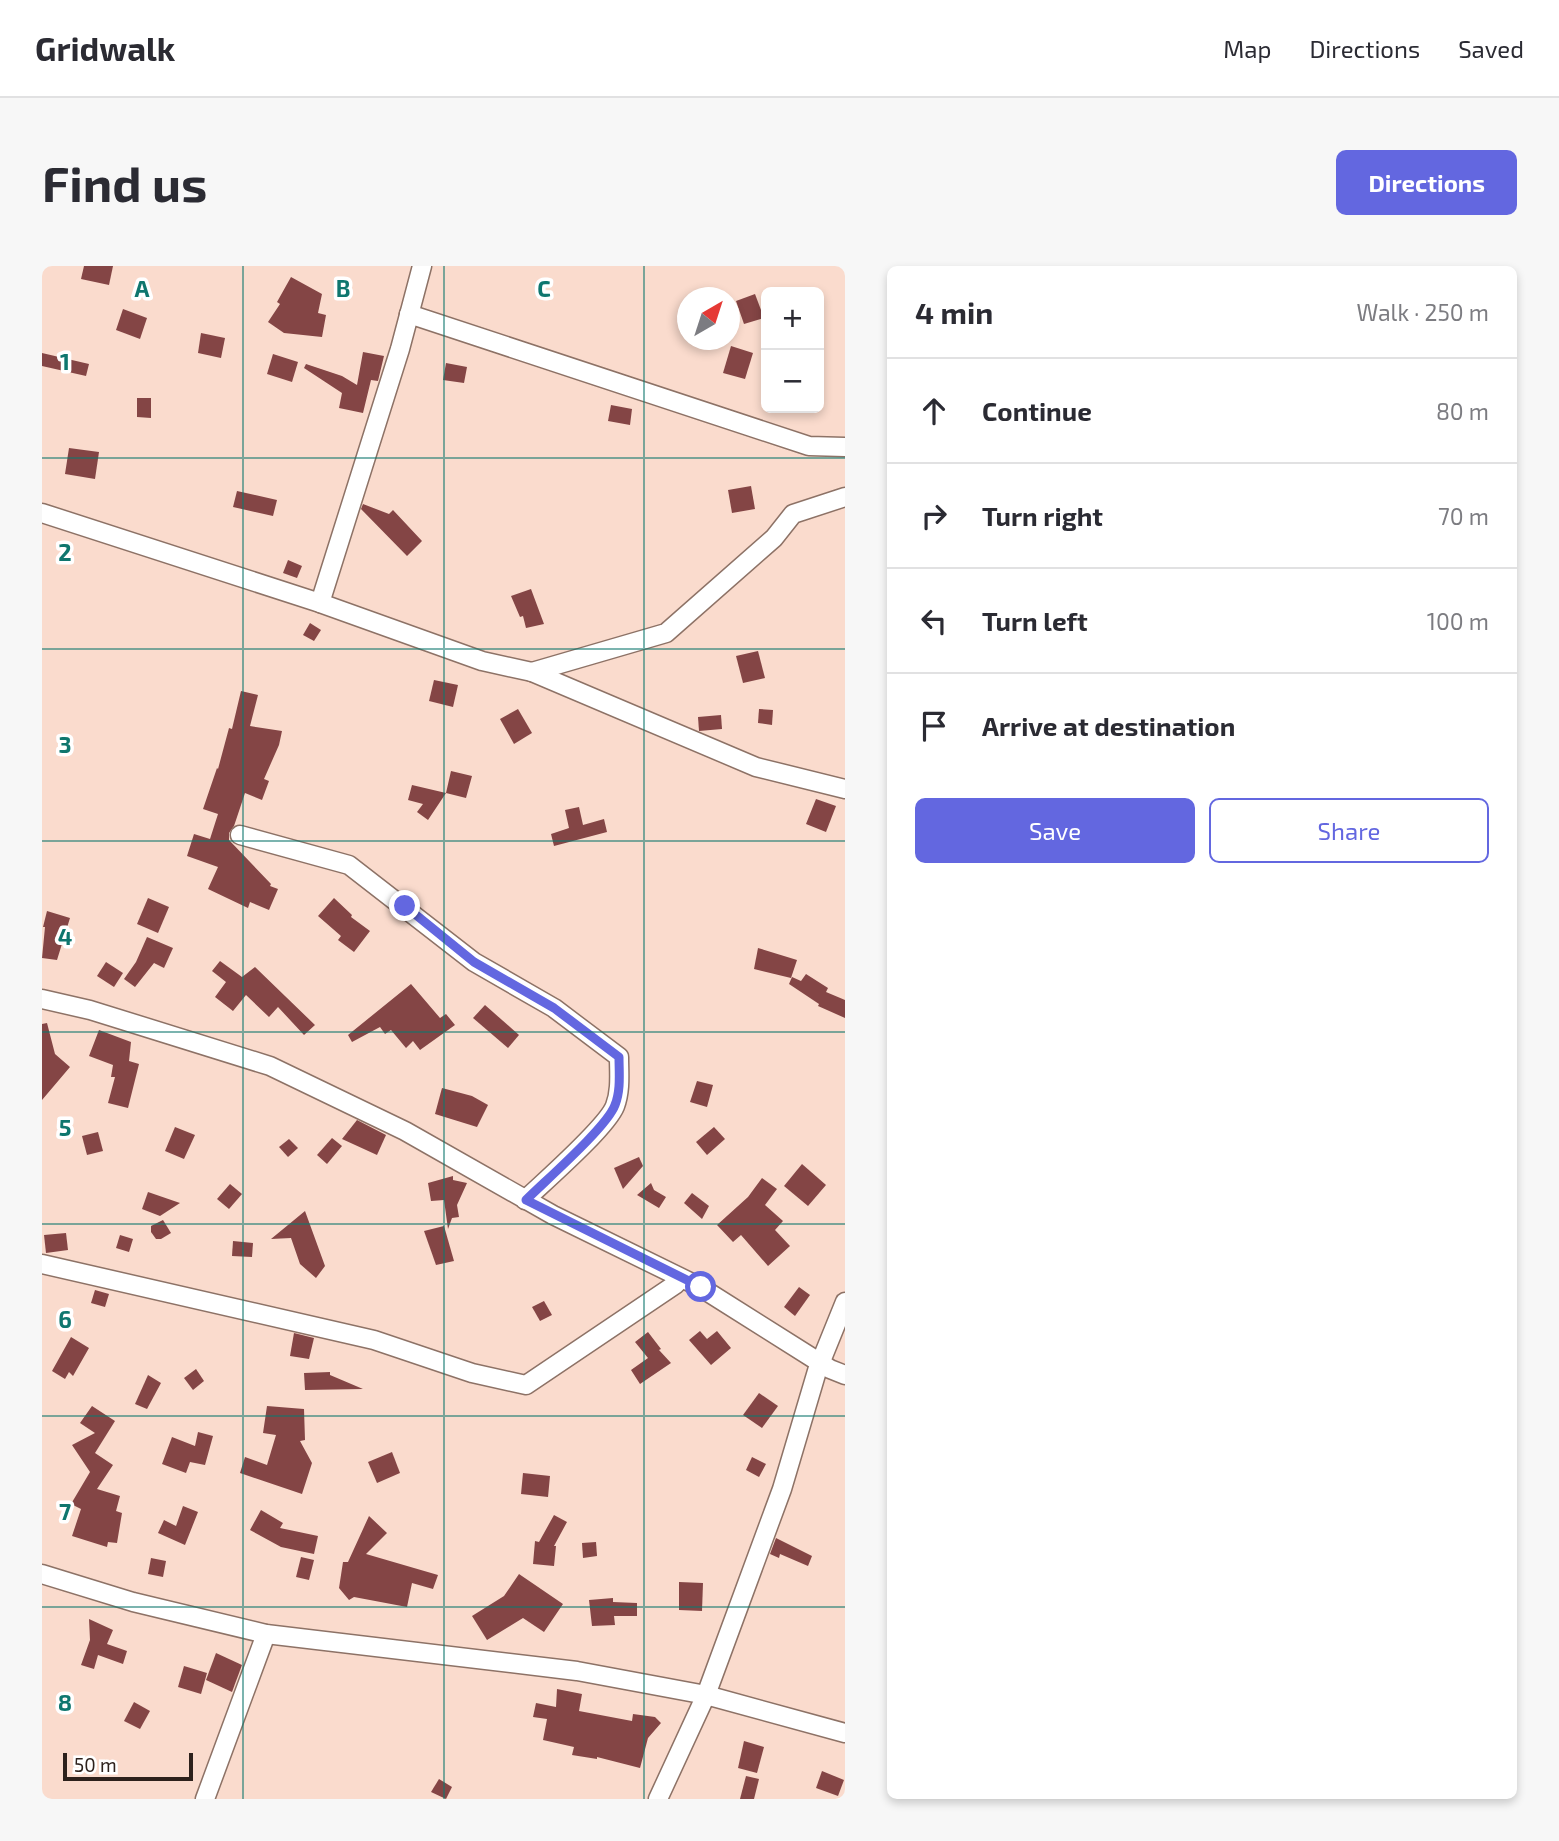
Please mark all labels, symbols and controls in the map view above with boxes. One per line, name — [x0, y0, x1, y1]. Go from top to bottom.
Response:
text: Gridwalk — [35, 28, 175, 68]
text: Map — [1223, 34, 1271, 63]
text: Directions — [1309, 34, 1420, 63]
text: Saved — [1458, 34, 1524, 63]
button: Directions — [1336, 150, 1517, 215]
text: Find us — [42, 153, 207, 212]
text: A — [134, 274, 150, 302]
text: B — [336, 274, 350, 302]
text: C — [537, 274, 551, 302]
north arrow — [677, 287, 740, 350]
map controls — [761, 287, 824, 413]
button: + — [761, 287, 824, 350]
text: 4 min — [915, 294, 993, 330]
text: Walk · 250 m — [1356, 298, 1489, 326]
text: 1 — [60, 347, 70, 375]
button: − — [761, 350, 824, 413]
icon: ahead — [915, 392, 953, 430]
text: Continue — [982, 395, 1092, 426]
text: 80 m — [1436, 397, 1489, 425]
icon: right — [915, 497, 953, 535]
text: Turn right — [982, 500, 1103, 531]
text: 70 m — [1438, 502, 1489, 530]
text: 2 — [58, 538, 72, 566]
icon: left — [915, 602, 953, 640]
text: Turn left — [982, 605, 1088, 636]
text: 100 m — [1427, 607, 1489, 635]
icon: arrive — [915, 707, 953, 745]
text: Arrive at destination — [982, 710, 1235, 741]
text: 3 — [58, 730, 72, 758]
button: Save — [915, 798, 1195, 863]
button: Share — [1209, 798, 1489, 863]
route end — [389, 890, 420, 921]
text: 4 — [58, 922, 72, 950]
text: 5 — [59, 1113, 71, 1141]
route start — [685, 1271, 716, 1302]
text: 6 — [58, 1305, 72, 1333]
text: 7 — [59, 1497, 71, 1525]
text: 8 — [58, 1688, 72, 1716]
scale bar — [63, 1750, 192, 1782]
text: 50 m — [74, 1753, 117, 1776]

